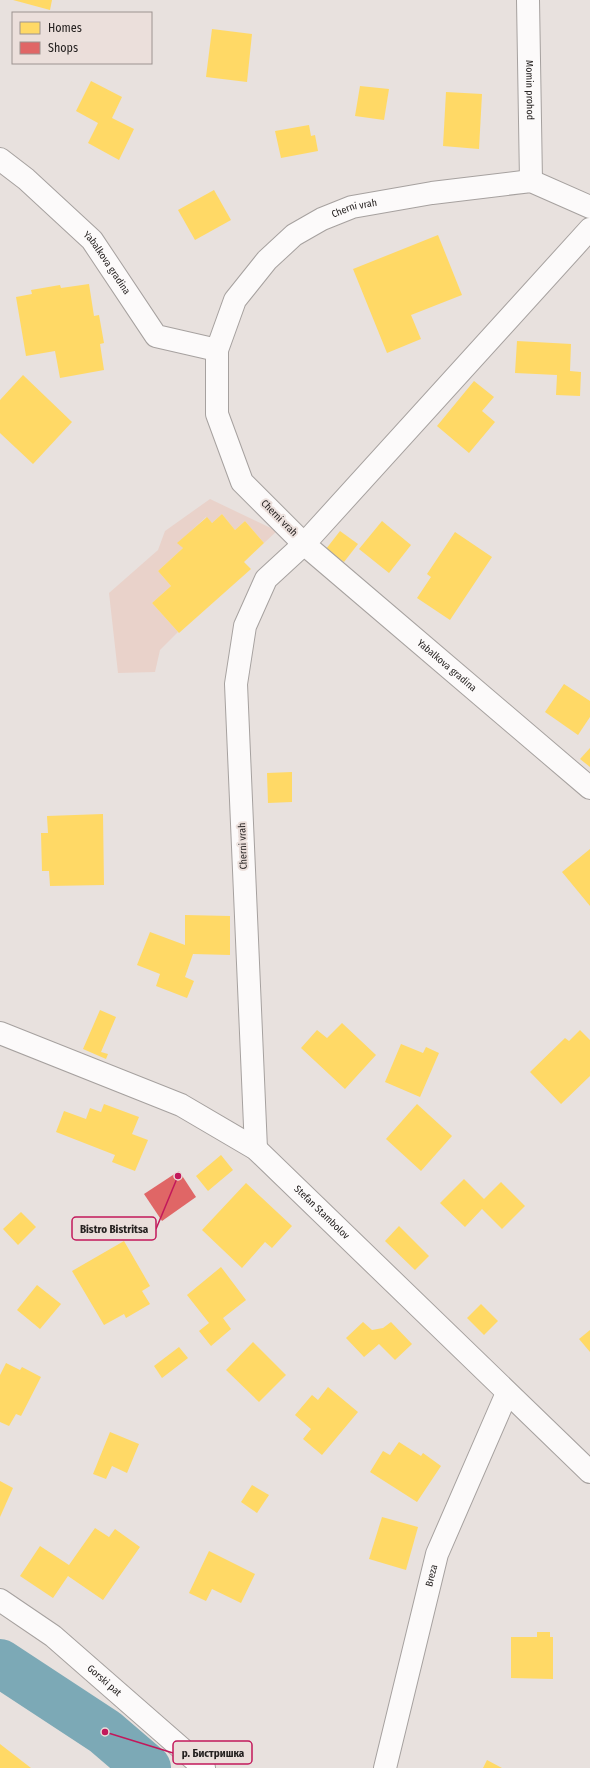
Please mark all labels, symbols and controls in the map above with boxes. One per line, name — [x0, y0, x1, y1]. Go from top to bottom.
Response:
legend — [12, 12, 152, 64]
text: Homes — [48, 21, 82, 35]
text: Shops — [48, 41, 78, 55]
street label: Momin prohod — [523, 60, 536, 120]
street label: Cherni vrah — [330, 197, 378, 221]
street label: Yabalkova gradina — [81, 229, 133, 297]
street label: Cherni vrah — [258, 497, 300, 539]
street label: Yabalkova gradina — [415, 637, 479, 694]
street label: Cherni vrah — [236, 822, 250, 870]
street label: Stefan Stambolov — [292, 1183, 352, 1242]
callout: Bistro Bistritsa — [72, 1217, 156, 1240]
text: Bistro Bistritsa — [80, 1223, 149, 1236]
street label: Breza — [423, 1563, 440, 1588]
street label: Gorski pat — [85, 1662, 124, 1699]
callout: р. Бистришка — [173, 1741, 252, 1764]
text: р. Бистришка — [182, 1747, 245, 1760]

